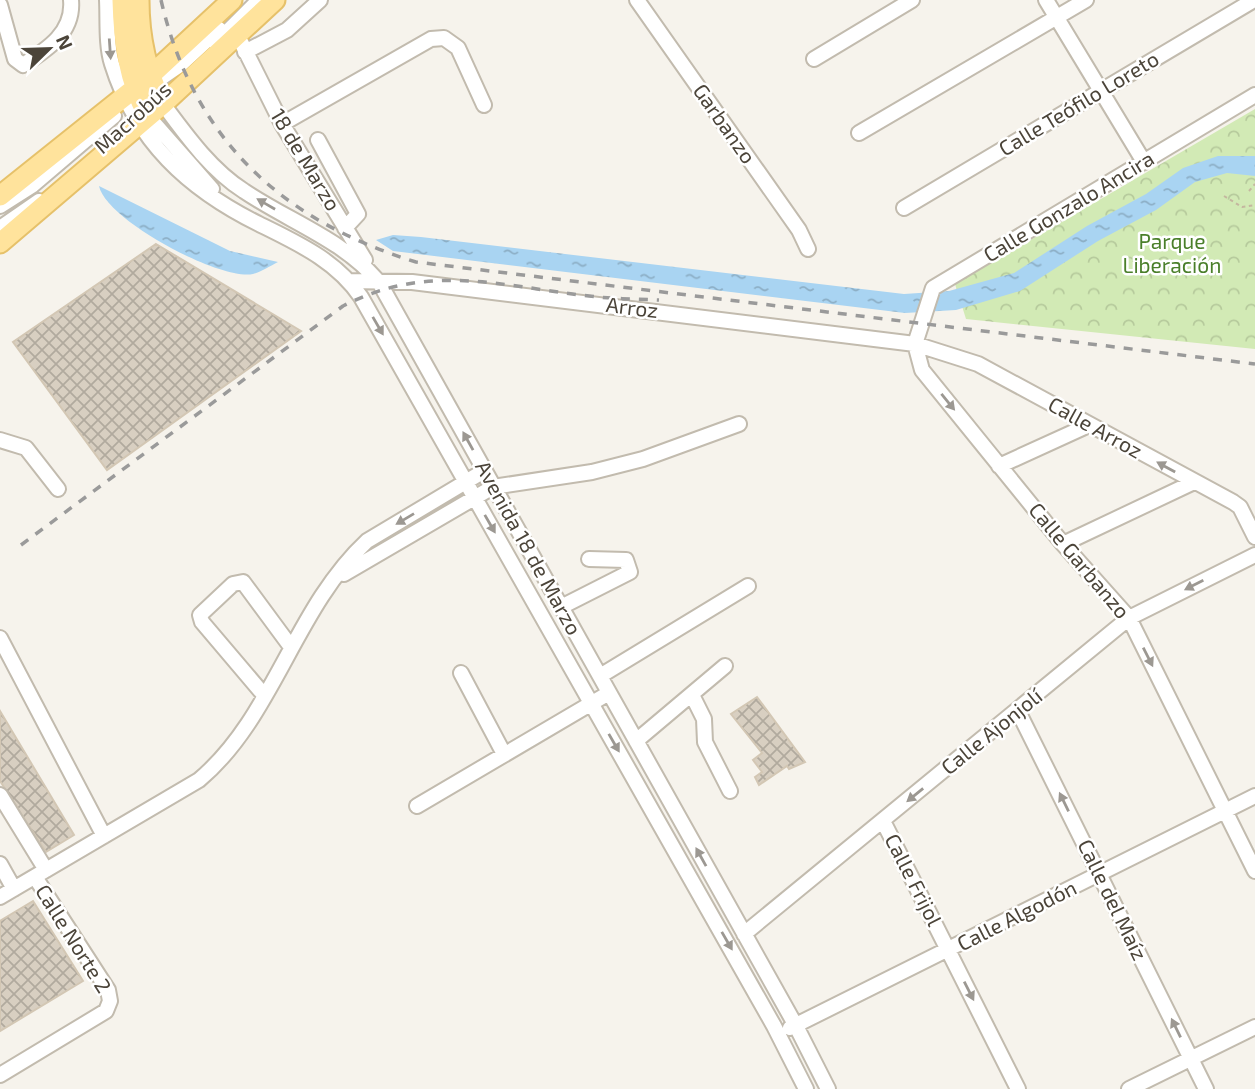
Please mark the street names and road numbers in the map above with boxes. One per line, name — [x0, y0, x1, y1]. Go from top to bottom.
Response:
street label: Calle Teófilo Loreto — [994, 45, 1163, 160]
street label: Macrobús — [88, 76, 176, 158]
street label: Garbanzo — [689, 79, 762, 168]
street label: 18 de Marzo — [266, 104, 347, 215]
street label: Calle Gonzalo Ancira — [978, 145, 1158, 267]
street label: Arroz — [605, 291, 660, 322]
street label: Calle Arroz — [1044, 391, 1147, 463]
street label: Avenida 18 de Marzo — [471, 456, 588, 639]
street label: Calle Garbanzo — [1024, 497, 1136, 623]
street label: Calle Ajonjolí — [936, 682, 1048, 780]
street label: Calle Frijol — [880, 829, 949, 931]
street label: Calle del Maíz — [1073, 835, 1153, 964]
street label: Calle Algodón — [953, 874, 1080, 955]
street label: Calle Norte 2 — [31, 879, 117, 997]

